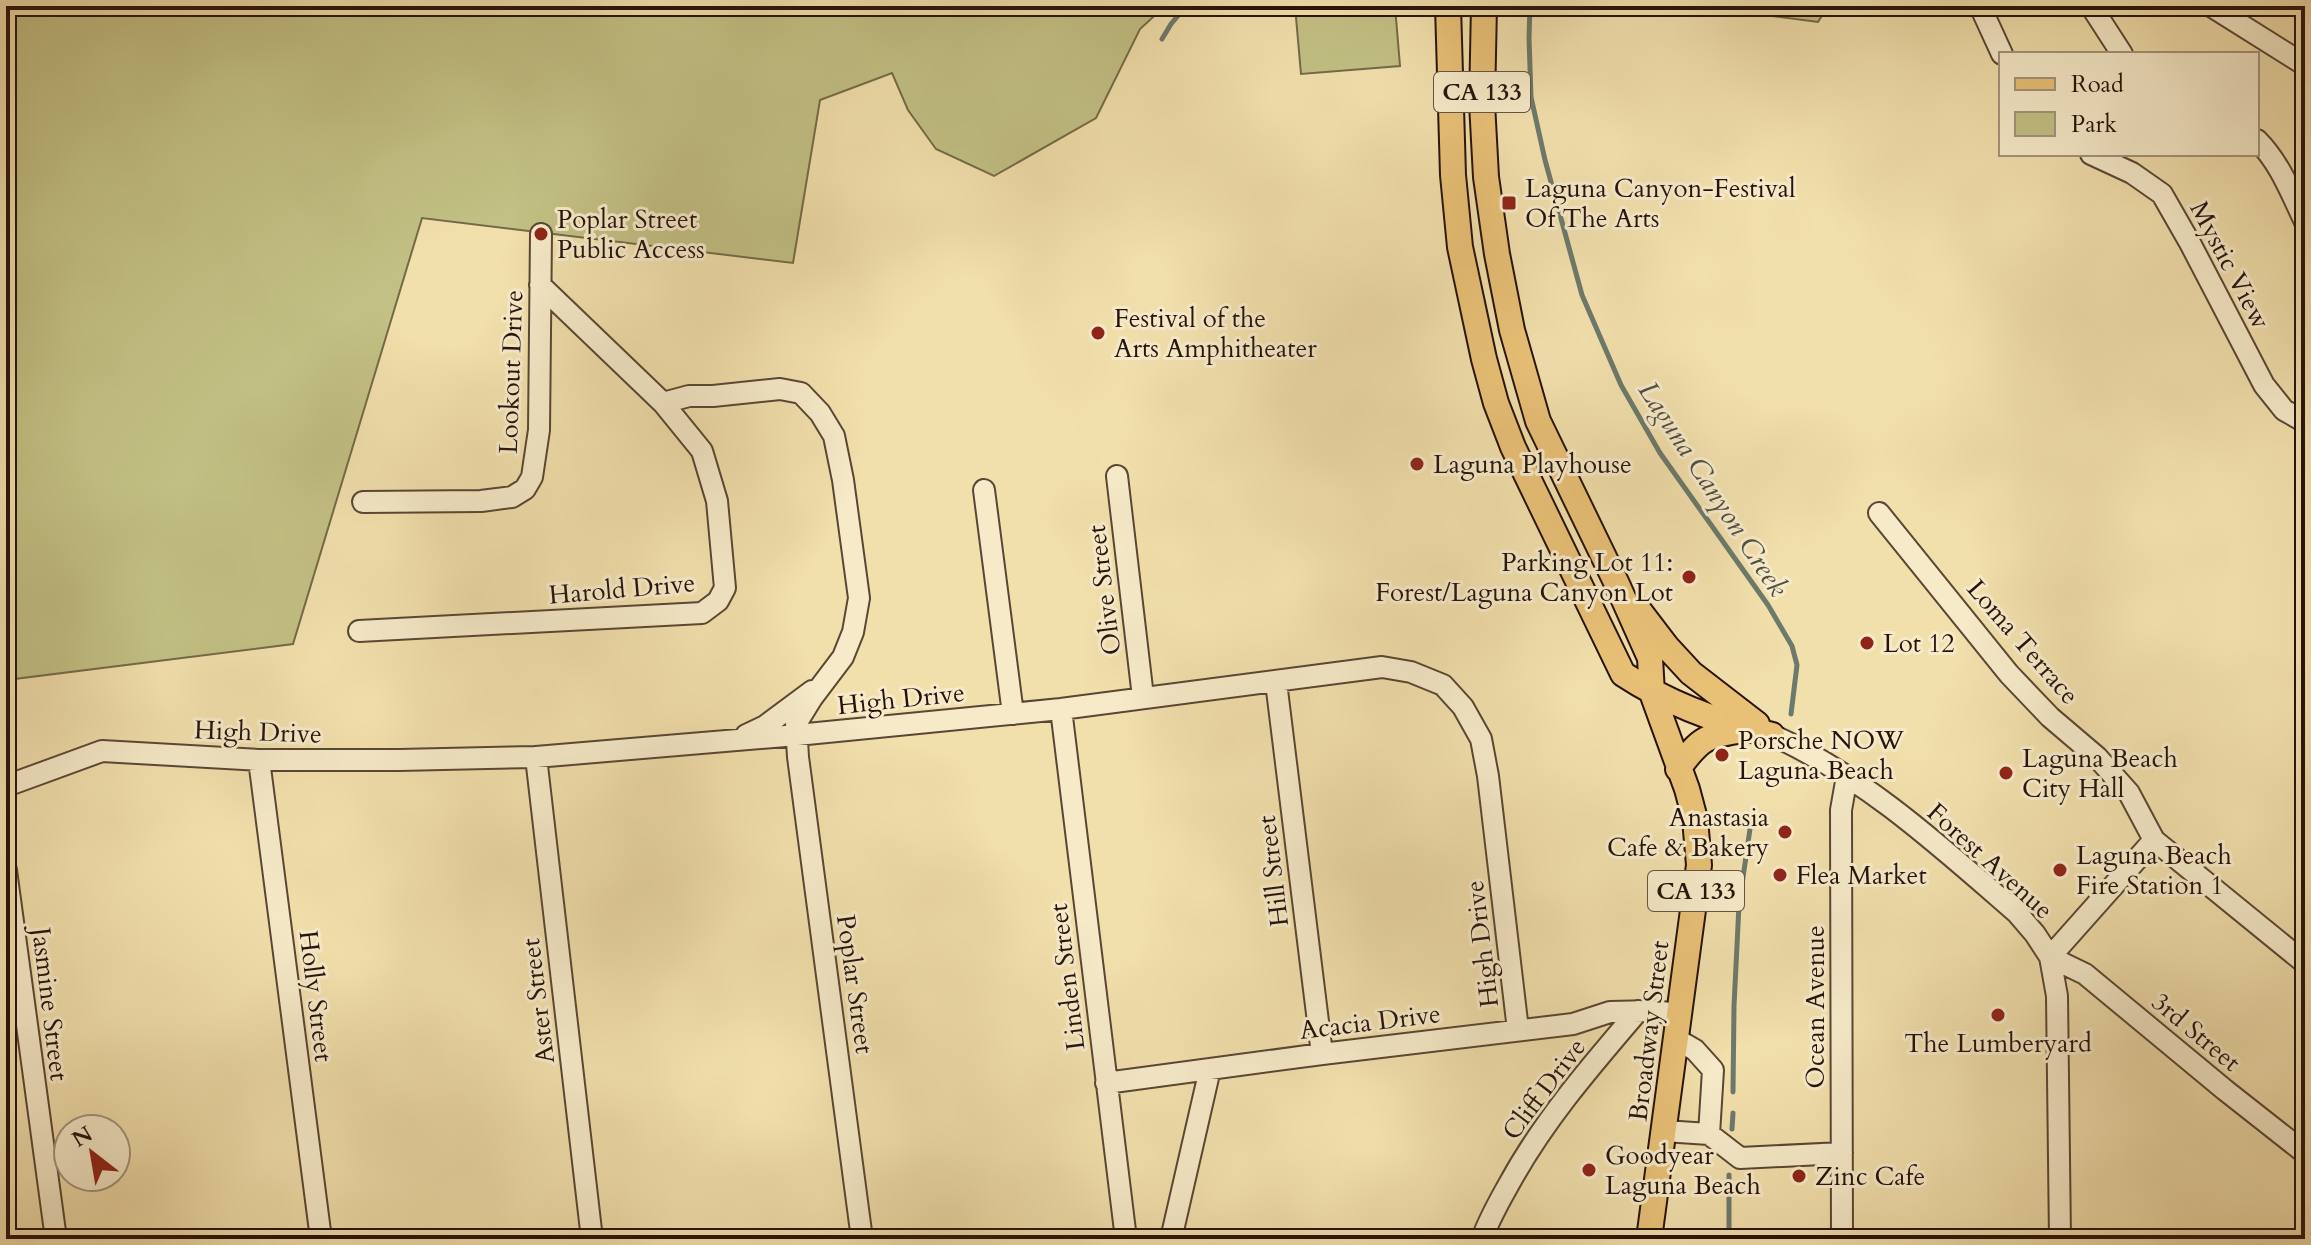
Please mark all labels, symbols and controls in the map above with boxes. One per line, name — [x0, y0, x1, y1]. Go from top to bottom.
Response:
legend — [1999, 52, 2259, 156]
text: Road — [2071, 68, 2124, 101]
road number: CA 133 — [1434, 72, 1530, 112]
text: Park — [2071, 108, 2117, 141]
place label: Laguna Canyon-Festival Of The Arts — [1525, 171, 1796, 236]
marker: Laguna Canyon-Festival Of The Arts — [1500, 194, 1518, 212]
street label: Mystic View — [2182, 195, 2278, 335]
place label: Poplar Street Public Access — [557, 202, 705, 267]
marker: Poplar Street Public Access — [532, 225, 550, 243]
street label: Lookout Drive — [491, 289, 531, 455]
place label: Festival of the Arts Amphitheater — [1114, 301, 1317, 366]
marker: Festival of the Arts Amphitheater — [1089, 324, 1107, 342]
water label: Laguna Canyon Creek — [1629, 374, 1797, 604]
place label: Laguna Playhouse — [1433, 447, 1632, 482]
marker: Laguna Playhouse — [1408, 455, 1426, 473]
street label: Olive Street — [1079, 523, 1129, 657]
place label: Parking Lot 11: Forest/Laguna Canyon Lot — [1375, 545, 1673, 610]
street label: Harold Drive — [547, 565, 697, 613]
marker: Parking Lot 11: Forest/Laguna Canyon Lot — [1680, 568, 1698, 586]
street label: Loma Terrace — [1959, 572, 2087, 712]
place label: Lot 12 — [1883, 626, 1955, 661]
marker: Lot 12 — [1858, 634, 1876, 652]
street label: High Drive — [836, 675, 966, 723]
street label: High Drive — [194, 712, 322, 752]
place label: Porsche NOW Laguna Beach — [1738, 723, 1904, 788]
place label: Laguna Beach City Hall — [2022, 741, 2178, 806]
marker: Porsche NOW Laguna Beach — [1713, 746, 1731, 764]
marker: Laguna Beach City Hall — [1997, 764, 2015, 782]
street label: Forest Avenue — [1919, 795, 2061, 927]
place label: Anastasia Cafe & Bakery — [1607, 800, 1769, 865]
street label: Hill Street — [1249, 813, 1297, 929]
marker: Anastasia Cafe & Bakery — [1776, 823, 1794, 841]
place label: Laguna Beach Fire Station 1 — [2076, 838, 2232, 903]
place label: Flea Market — [1796, 858, 1927, 893]
marker: Laguna Beach Fire Station 1 — [2051, 861, 2069, 879]
marker: Flea Market — [1771, 866, 1789, 884]
road number: CA 133 — [1648, 871, 1744, 911]
street label: High Drive — [1457, 878, 1507, 1010]
street label: Linden Street — [1041, 902, 1093, 1052]
street label: Poplar Street — [828, 912, 882, 1056]
street label: Jasmine Street — [23, 921, 77, 1083]
street label: Ocean Avenue — [1798, 925, 1833, 1089]
street label: Holly Street — [291, 928, 341, 1064]
street label: Aster Street — [513, 936, 563, 1066]
street label: Broadway Street — [1621, 939, 1677, 1123]
street label: 3rd Street — [2144, 984, 2248, 1080]
street label: Acacia Drive — [1297, 996, 1443, 1048]
marker: The Lumberyard — [1989, 1006, 2007, 1024]
place label: The Lumberyard — [1904, 1026, 2092, 1061]
street label: Cliff Drive — [1494, 1031, 1594, 1147]
north arrow — [52, 1113, 132, 1193]
text: N — [66, 1119, 98, 1154]
place label: Goodyear Laguna Beach — [1605, 1138, 1761, 1203]
place label: Zinc Cafe — [1815, 1159, 1925, 1194]
marker: Goodyear Laguna Beach — [1580, 1161, 1598, 1179]
marker: Zinc Cafe — [1790, 1167, 1808, 1185]

